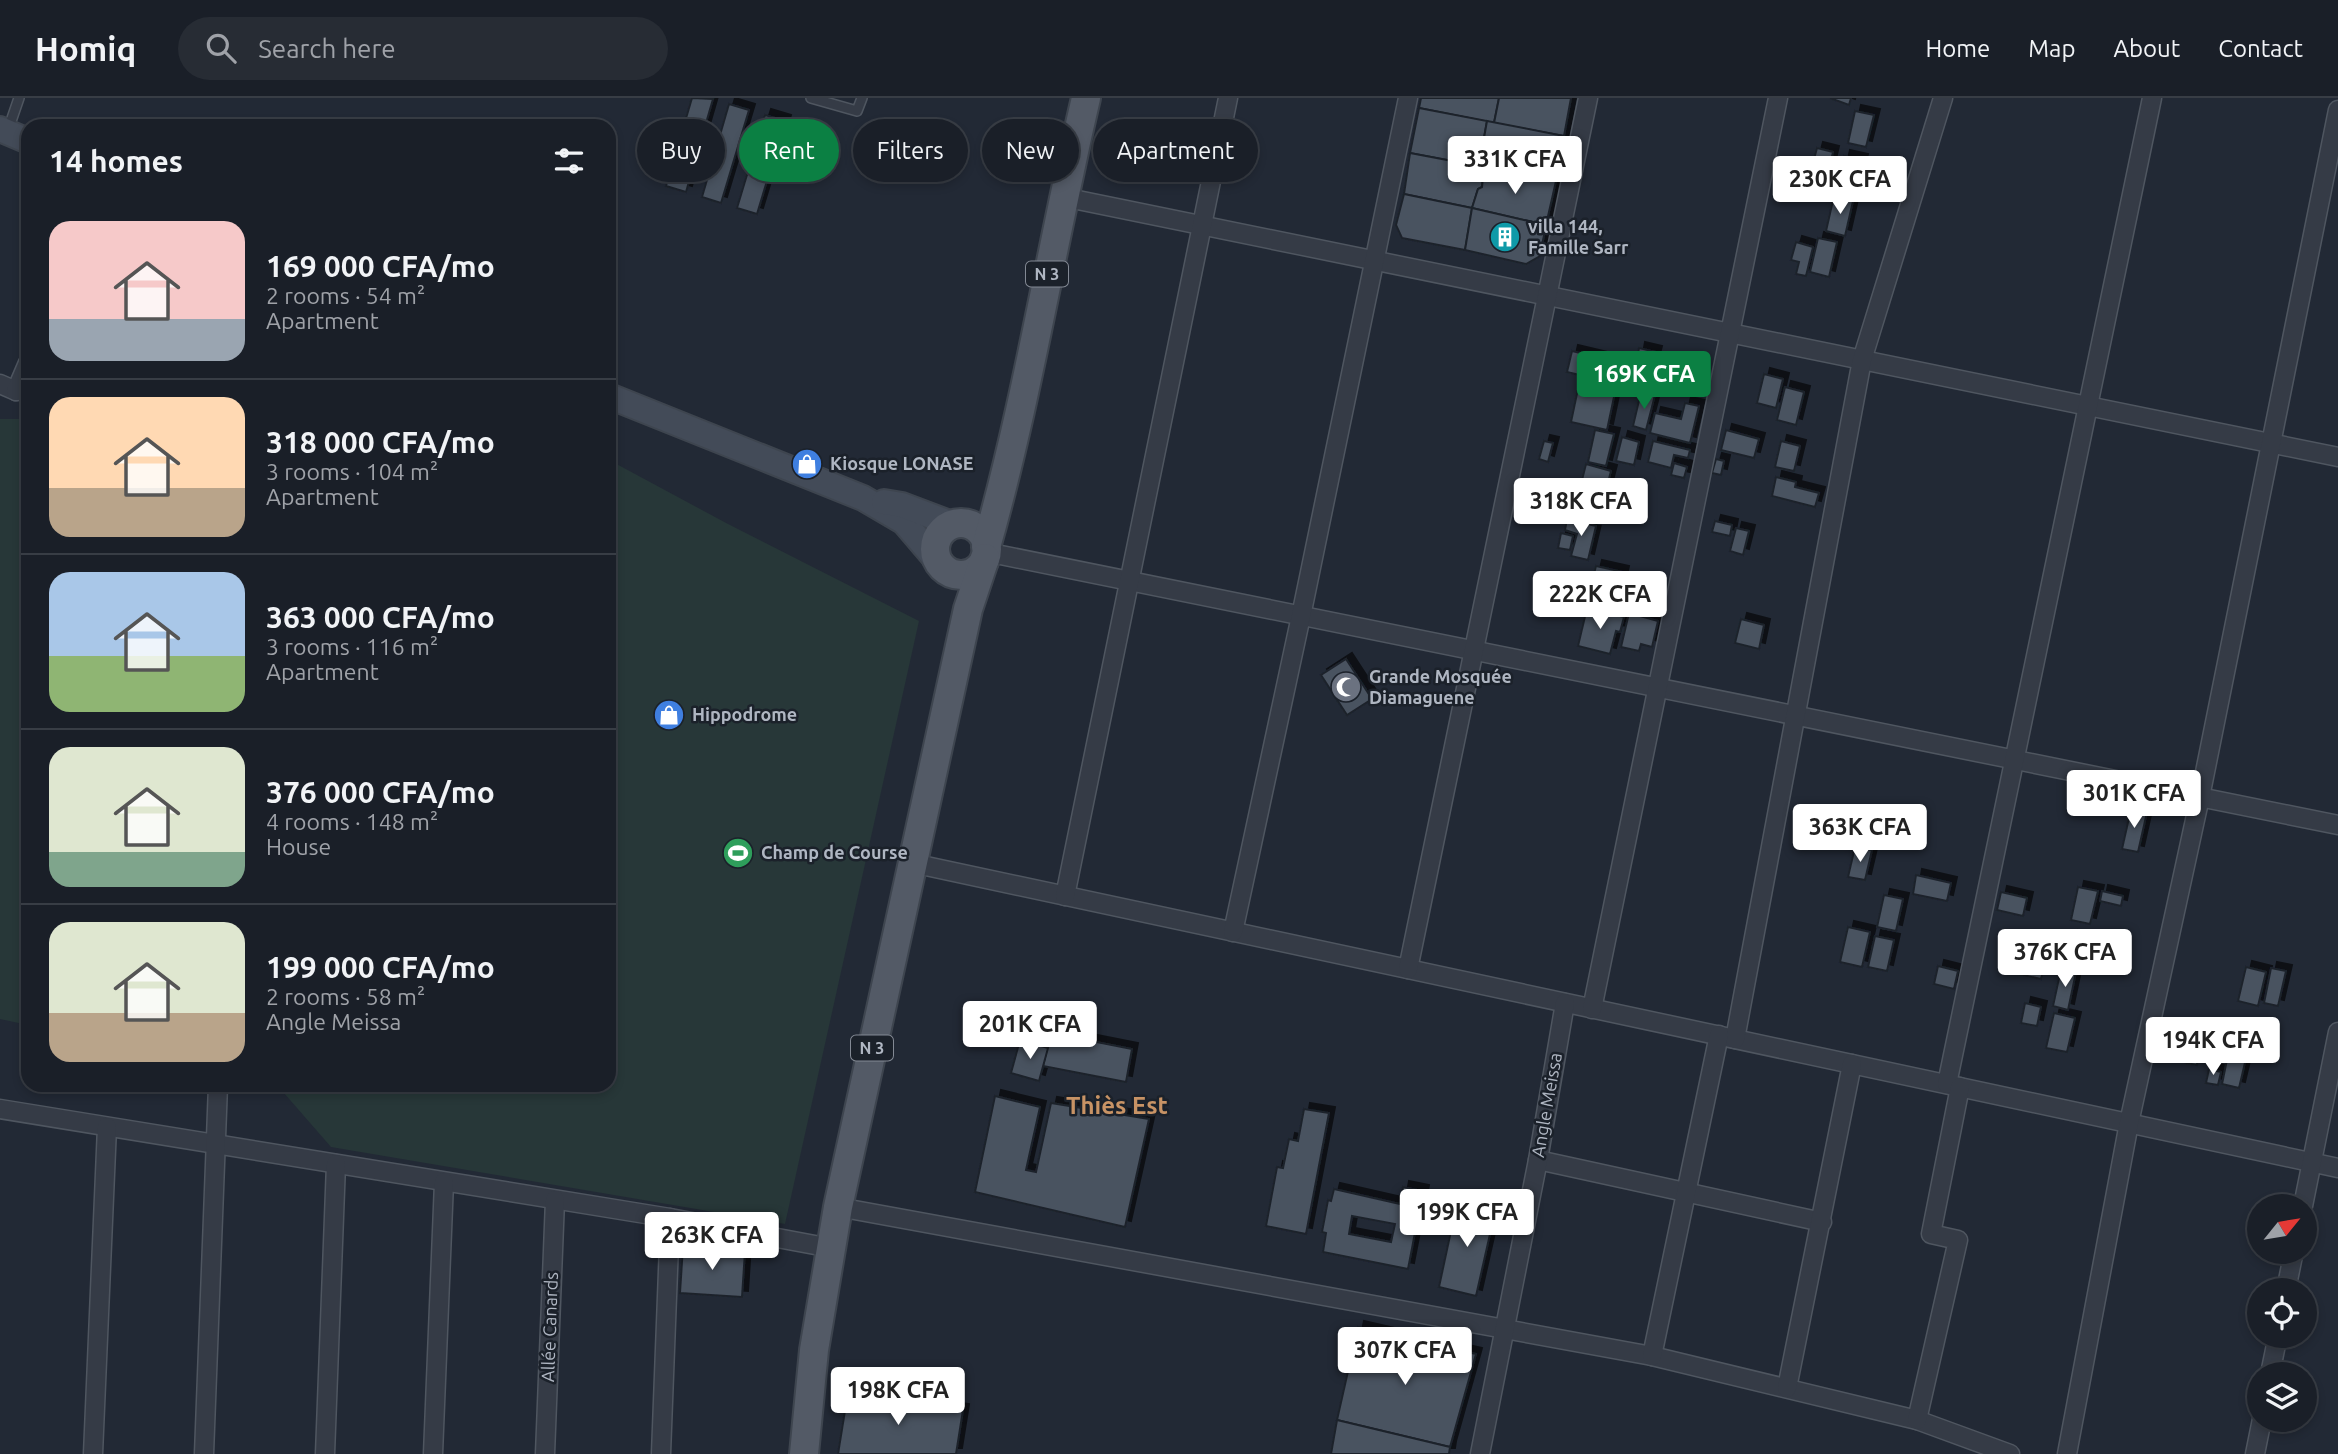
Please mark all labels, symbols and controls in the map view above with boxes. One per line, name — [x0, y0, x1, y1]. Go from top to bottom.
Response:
search box — [178, 17, 668, 80]
icon: search — [202, 29, 240, 67]
text: Homiq — [35, 30, 136, 67]
text: Search here — [258, 34, 396, 63]
text: Home — [1925, 35, 1990, 62]
text: Map — [2028, 35, 2075, 62]
text: About — [2113, 35, 2180, 62]
text: Contact — [2218, 35, 2303, 62]
chip: Buy — [637, 119, 725, 182]
chip: Rent — [739, 119, 839, 182]
chip: Filters — [853, 119, 968, 182]
chip: New — [982, 119, 1079, 182]
chip: Apartment — [1093, 119, 1258, 182]
pin: 331K CFA — [1443, 136, 1587, 196]
icon: filters — [550, 142, 588, 180]
text: 14 homes — [49, 144, 183, 178]
text: 331K CFA — [1464, 146, 1566, 171]
pin: 230K CFA — [1768, 156, 1912, 216]
text: 230K CFA — [1789, 166, 1891, 191]
place label: villa 144, Famille Sarr — [1528, 216, 1629, 257]
building icon: villa 144, Famille Sarr — [1488, 220, 1522, 254]
icon: home — [105, 249, 189, 333]
text: 169 000 CFA/mo — [266, 249, 495, 283]
road number: N 3 — [1026, 262, 1068, 286]
text: 2 rooms · 54 m² — [266, 283, 425, 308]
text: Apartment — [266, 308, 379, 333]
pin: 169K CFA — [1572, 352, 1716, 411]
text: 169K CFA — [1593, 361, 1695, 386]
icon: home — [105, 425, 189, 509]
text: 318 000 CFA/mo — [266, 425, 495, 459]
shop icon: Kiosque LONASE — [790, 447, 824, 481]
place label: Kiosque LONASE — [830, 453, 974, 473]
text: 3 rooms · 104 m² — [266, 459, 438, 484]
pin: 318K CFA — [1509, 478, 1653, 538]
text: Apartment — [266, 484, 379, 509]
text: 318K CFA — [1530, 488, 1632, 513]
pin: 222K CFA — [1528, 572, 1672, 631]
text: 222K CFA — [1549, 581, 1651, 606]
icon: home — [105, 600, 189, 684]
text: 363 000 CFA/mo — [266, 600, 495, 634]
text: 3 rooms · 116 m² — [266, 634, 438, 659]
text: Apartment — [266, 659, 379, 684]
place label: Grande Mosquée Diamaguene — [1369, 666, 1512, 707]
mosque icon: Grande Mosquée Diamaguene — [1329, 670, 1363, 704]
shop icon: Hippodrome — [652, 698, 686, 732]
place label: Hippodrome — [692, 704, 797, 724]
pin: 301K CFA — [2062, 770, 2206, 830]
icon: home — [105, 775, 189, 859]
text: 376 000 CFA/mo — [266, 775, 495, 809]
text: 301K CFA — [2083, 780, 2185, 805]
pin: 363K CFA — [1788, 804, 1932, 864]
text: 4 rooms · 148 m² — [266, 809, 438, 834]
text: 363K CFA — [1809, 814, 1911, 839]
text: House — [266, 834, 331, 859]
sports icon: Champ de Course — [721, 836, 755, 870]
place label: Champ de Course — [761, 842, 908, 862]
pin: 376K CFA — [1993, 930, 2137, 989]
text: 376K CFA — [2014, 939, 2116, 964]
icon: home — [105, 950, 189, 1034]
text: 199 000 CFA/mo — [266, 950, 495, 984]
text: 2 rooms · 58 m² — [266, 984, 425, 1009]
pin: 201K CFA — [958, 1002, 1102, 1061]
text: Angle Meissa — [266, 1009, 401, 1034]
text: 201K CFA — [979, 1011, 1081, 1036]
pin: 194K CFA — [2141, 1018, 2285, 1077]
text: 194K CFA — [2162, 1027, 2264, 1052]
road number: N 3 — [851, 1036, 893, 1060]
street label: Angle Meissa — [1527, 1051, 1565, 1159]
district label: Thiès Est — [1066, 1092, 1168, 1119]
pin: 199K CFA — [1395, 1190, 1539, 1249]
north arrow — [2247, 1194, 2317, 1264]
map controls — [2247, 1194, 2317, 1432]
text: 199K CFA — [1416, 1199, 1518, 1224]
pin: 263K CFA — [640, 1212, 784, 1272]
text: 263K CFA — [661, 1222, 763, 1247]
street label: Allée Canards — [537, 1271, 561, 1382]
button: locate — [2247, 1278, 2317, 1348]
pin: 307K CFA — [1333, 1328, 1477, 1387]
text: 307K CFA — [1354, 1337, 1456, 1362]
button: layers — [2247, 1362, 2317, 1432]
pin: 198K CFA — [826, 1368, 970, 1427]
text: 198K CFA — [847, 1377, 949, 1402]

